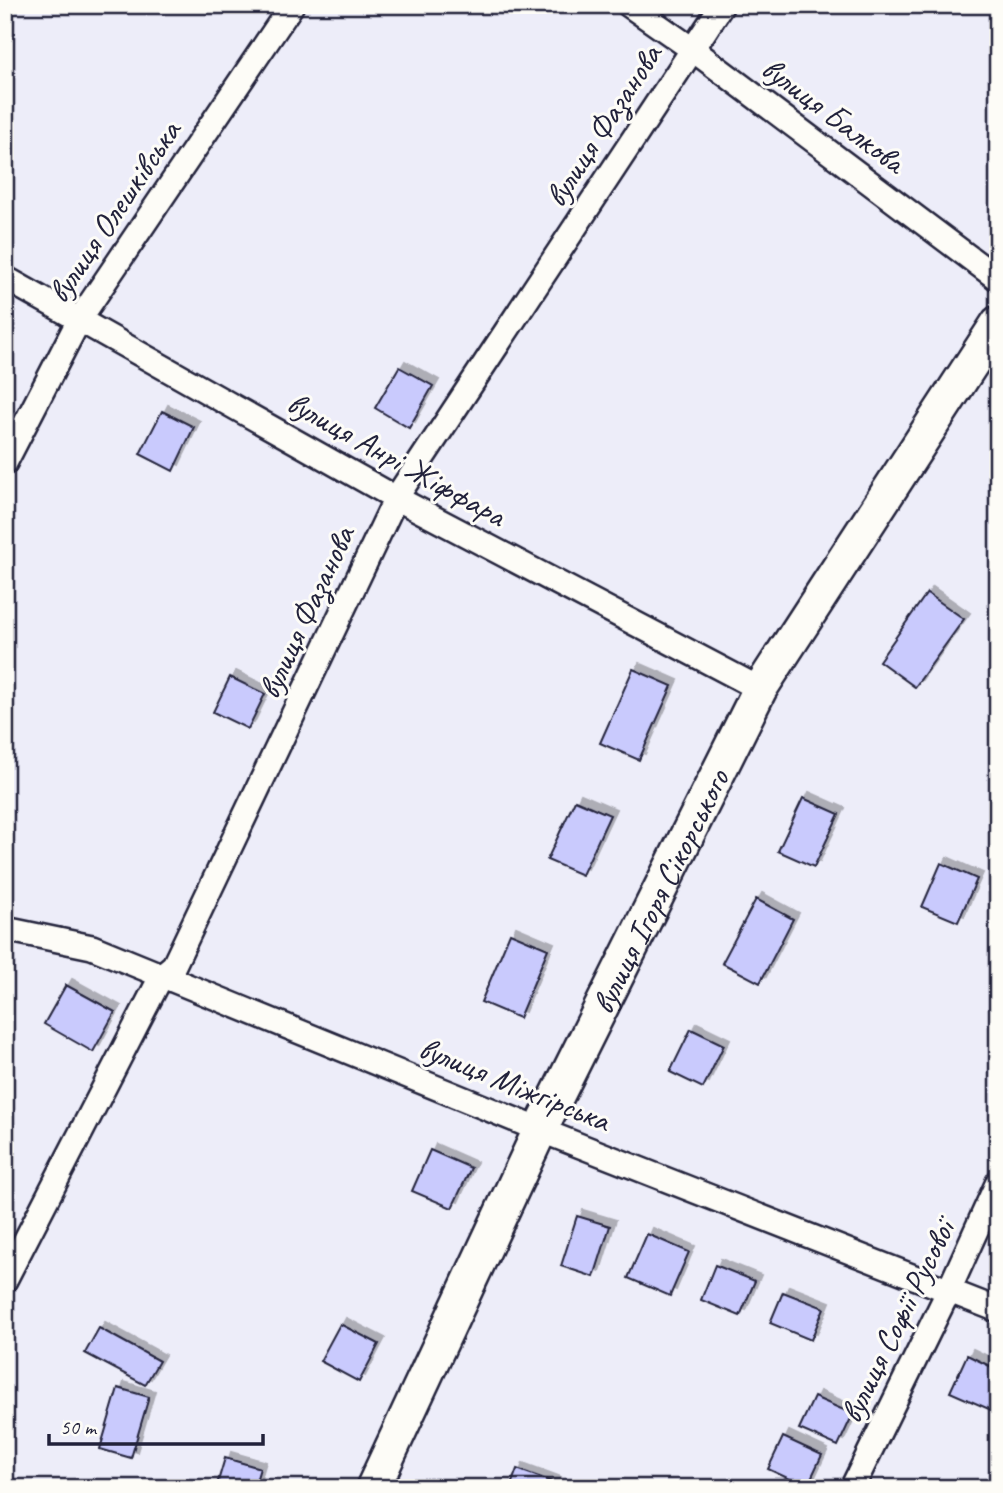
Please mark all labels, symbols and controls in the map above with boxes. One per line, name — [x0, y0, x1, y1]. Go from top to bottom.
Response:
street label: вулиця Фазанова — [535, 34, 672, 215]
street label: вулиця Балкова — [753, 47, 916, 184]
street label: вулиця Олешківська — [37, 110, 192, 311]
street label: вулиця Анрі Жіффара — [280, 382, 515, 537]
street label: вулиця Фазанова — [248, 517, 365, 705]
street label: вулиця Ігоря Сікорського — [582, 761, 739, 1021]
street label: вулиця Міжгірська — [413, 1027, 619, 1142]
street label: вулиця Софії Русової — [830, 1208, 967, 1430]
scale bar — [49, 1402, 262, 1446]
text: 50 m — [60, 1414, 98, 1440]

